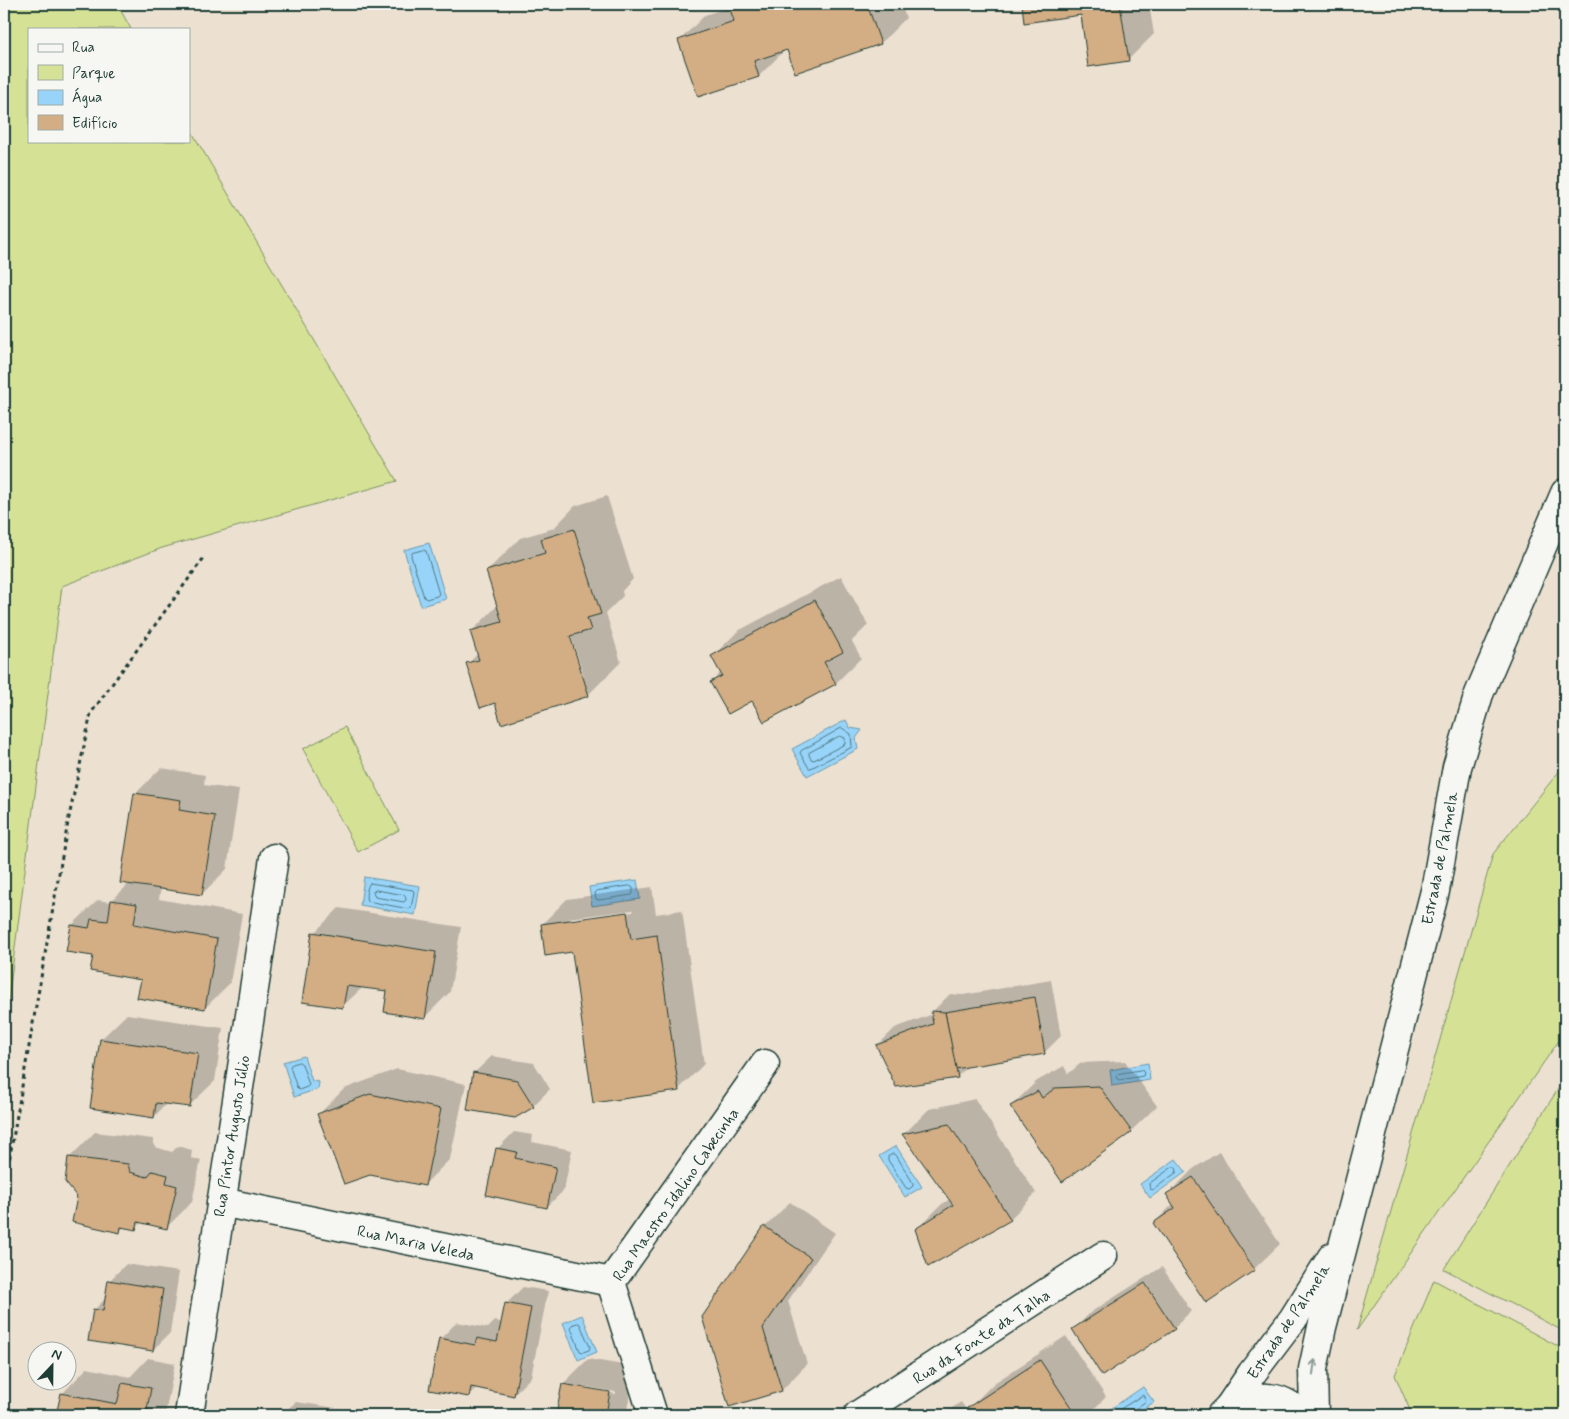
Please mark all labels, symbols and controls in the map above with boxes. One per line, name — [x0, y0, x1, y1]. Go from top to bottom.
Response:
legend — [28, 28, 190, 142]
text: Rua — [72, 38, 95, 58]
text: Parque — [72, 64, 115, 84]
text: Água — [72, 87, 102, 108]
text: Edifício — [72, 114, 117, 134]
street label: Estrada de Palmela — [1417, 790, 1464, 927]
street label: Rua Pintor Augusto Júlio — [209, 1054, 256, 1218]
street label: Rua Maestro Idalino Cabecinha — [608, 1104, 744, 1286]
street label: Rua Maria Veleda — [355, 1221, 477, 1266]
street label: Estrada de Palmela — [1243, 1260, 1336, 1384]
street label: Rua da Fonte da Talha — [909, 1285, 1055, 1390]
north arrow — [28, 1342, 78, 1392]
text: N — [49, 1345, 64, 1365]
one-way arrow — [1309, 1359, 1319, 1375]

